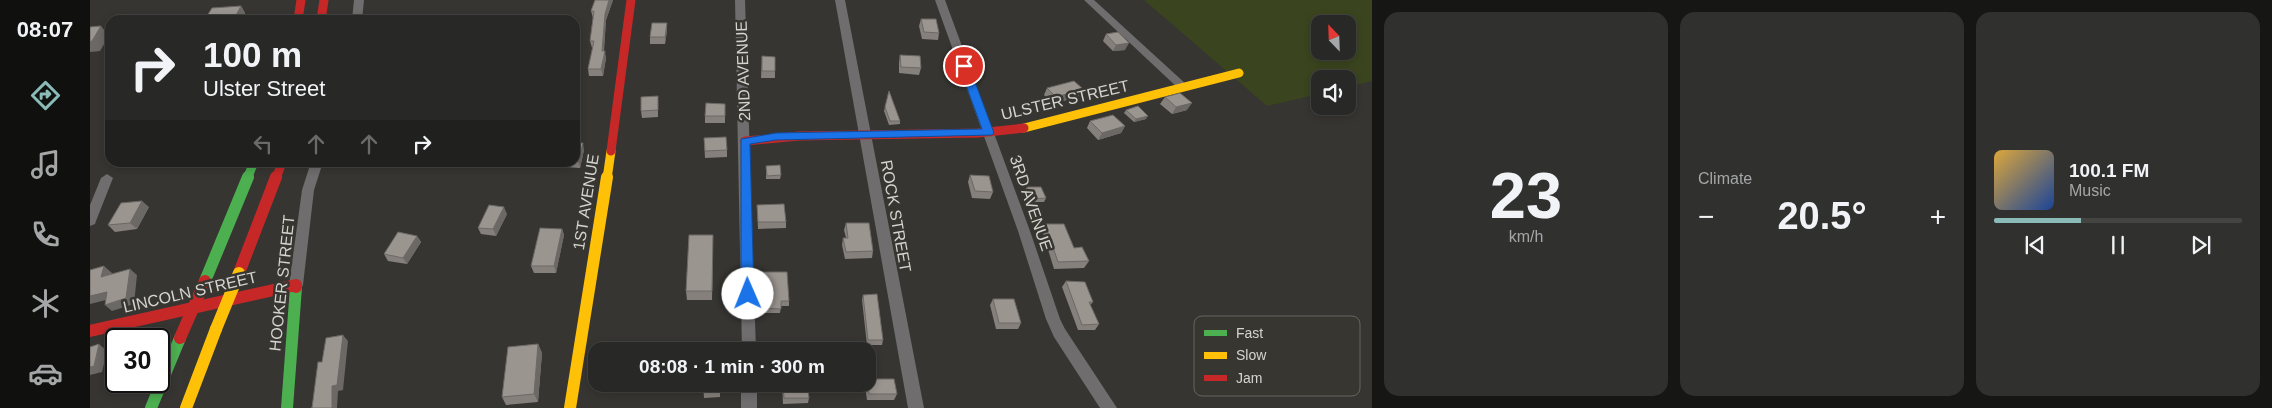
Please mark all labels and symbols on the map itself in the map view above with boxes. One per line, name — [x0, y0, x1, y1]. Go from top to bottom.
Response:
north arrow — [1311, 15, 1356, 60]
street label: 2ND AVENUE — [733, 21, 753, 121]
pin — [943, 45, 985, 87]
street label: ULSTER STREET — [999, 77, 1131, 123]
street label: 1ST AVENUE — [570, 153, 602, 251]
street label: 3RD AVENUE — [1007, 153, 1055, 253]
street label: ROCK STREET — [878, 158, 914, 274]
street label: HOOKER STREET — [266, 214, 298, 352]
position arrow — [721, 267, 773, 319]
street label: LINCOLN STREET — [121, 268, 259, 316]
legend — [1194, 316, 1360, 396]
text: Fast — [1236, 325, 1263, 341]
speed limit sign: 30 — [105, 328, 170, 393]
text: Slow — [1236, 347, 1267, 363]
text: Jam — [1236, 370, 1262, 386]

